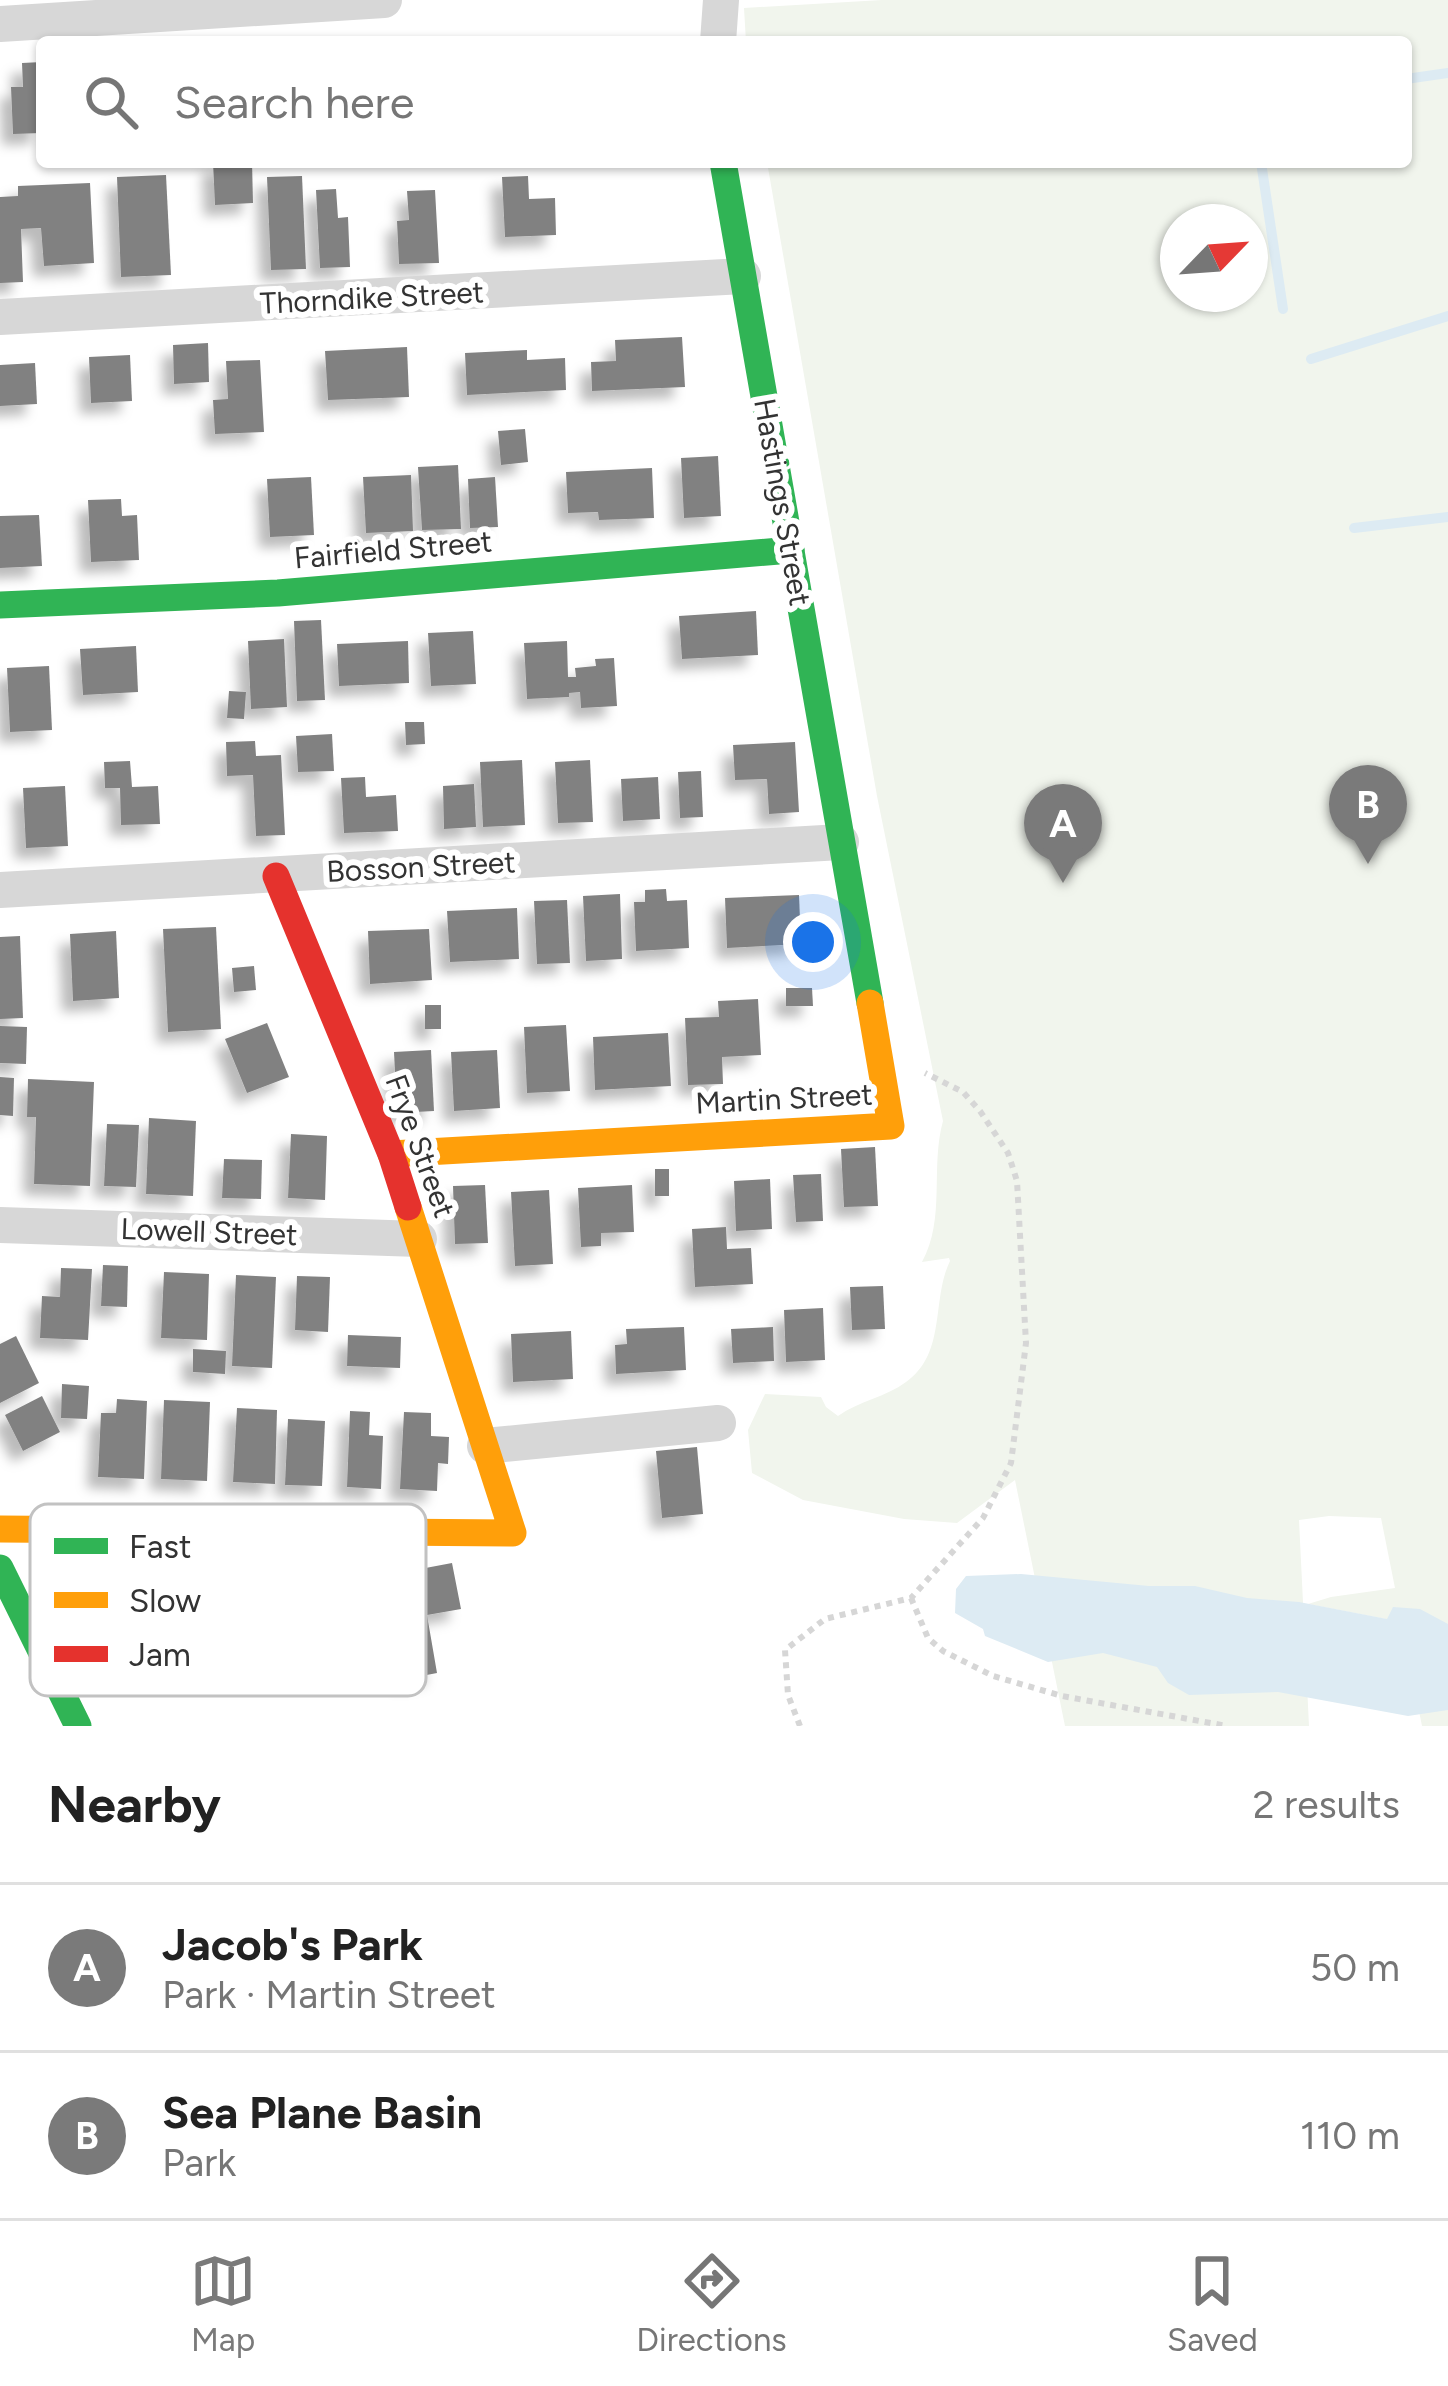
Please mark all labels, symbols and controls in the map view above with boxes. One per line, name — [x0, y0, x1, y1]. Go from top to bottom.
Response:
search box — [36, 36, 1412, 168]
icon: search — [78, 69, 144, 135]
text: Search here — [174, 75, 414, 129]
north arrow — [1160, 204, 1268, 312]
street label: Thorndike Street — [259, 273, 485, 322]
street label: Hastings Street — [746, 395, 819, 608]
street label: Fairfield Street — [292, 522, 493, 577]
pin: B — [1329, 765, 1407, 864]
pin: A — [1024, 784, 1102, 883]
street label: Bosson Street — [326, 843, 516, 890]
your location — [783, 912, 843, 972]
street label: Frye Street — [378, 1069, 463, 1222]
street label: Martin Street — [694, 1075, 873, 1122]
street label: Lowell Street — [120, 1210, 298, 1253]
legend — [30, 1504, 426, 1696]
text: Fast — [129, 1527, 191, 1566]
text: Slow — [129, 1581, 201, 1620]
text: Jam — [129, 1635, 191, 1674]
text: Nearby — [48, 1774, 221, 1835]
text: 2 results — [1253, 1781, 1400, 1828]
text: Jacob's Park — [162, 1917, 423, 1971]
text: A — [73, 1944, 101, 1991]
text: 50 m — [1310, 1944, 1400, 1991]
text: Park · Martin Street — [162, 1971, 496, 2018]
text: Sea Plane Basin — [162, 2085, 482, 2139]
text: B — [75, 2112, 99, 2159]
text: 110 m — [1300, 2112, 1400, 2159]
text: Park — [162, 2139, 236, 2186]
tab: Map — [190, 2248, 256, 2359]
tab: Directions — [636, 2248, 787, 2359]
tab: Saved — [1167, 2248, 1258, 2359]

